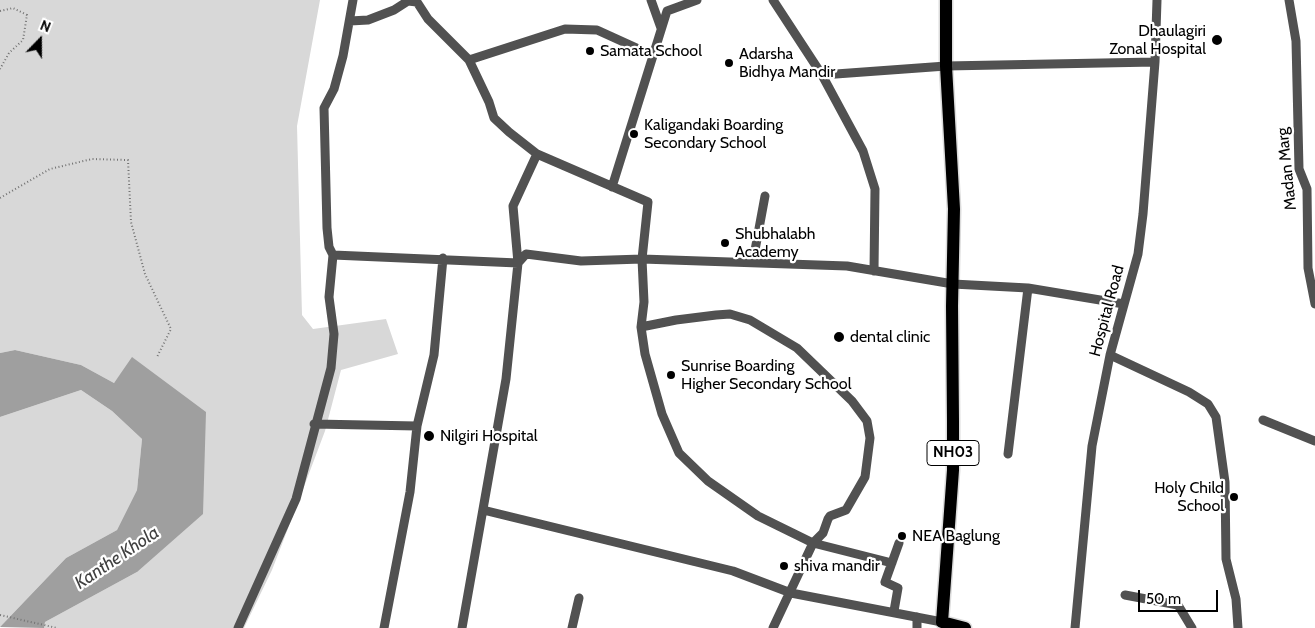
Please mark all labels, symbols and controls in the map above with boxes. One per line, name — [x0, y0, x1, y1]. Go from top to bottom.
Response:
north arrow — [15, 15, 65, 65]
text: N — [38, 16, 54, 36]
place label: Dhaulagiri Zonal Hospital — [1109, 21, 1206, 59]
marker: Dhaulagiri Zonal Hospital — [1210, 33, 1224, 47]
place label: Samata School — [600, 41, 702, 61]
place label: Adarsha Bidhya Mandir — [739, 44, 835, 82]
marker: Samata School — [584, 45, 596, 57]
marker: Adarsha Bidhya Mandir — [723, 57, 735, 69]
place label: Kaligandaki Boarding Secondary School — [644, 115, 783, 153]
street label: Madan Marg — [1273, 127, 1301, 211]
marker: Kaligandaki Boarding Secondary School — [628, 128, 640, 140]
place label: Shubhalabh Academy — [735, 224, 816, 262]
marker: Shubhalabh Academy — [719, 237, 731, 249]
street label: Hospital Road — [1086, 263, 1128, 359]
place label: dental clinic — [850, 327, 930, 347]
marker: dental clinic — [832, 330, 846, 344]
place label: Sunrise Boarding Higher Secondary School — [681, 356, 851, 394]
marker: Sunrise Boarding Higher Secondary School — [665, 369, 677, 381]
place label: Nilgiri Hospital — [440, 426, 538, 446]
marker: Nilgiri Hospital — [422, 429, 436, 443]
road number: NH03 — [927, 440, 979, 466]
place label: Holy Child School — [1154, 478, 1224, 516]
marker: Holy Child School — [1228, 491, 1240, 503]
water label: Kanthe Khola — [71, 522, 163, 594]
place label: NEA Baglung — [912, 526, 1000, 546]
marker: NEA Baglung — [896, 530, 908, 542]
place label: shiva mandir — [794, 556, 880, 576]
marker: shiva mandir — [778, 560, 790, 572]
scale bar — [1140, 580, 1220, 612]
text: 50 m — [1146, 590, 1181, 608]

